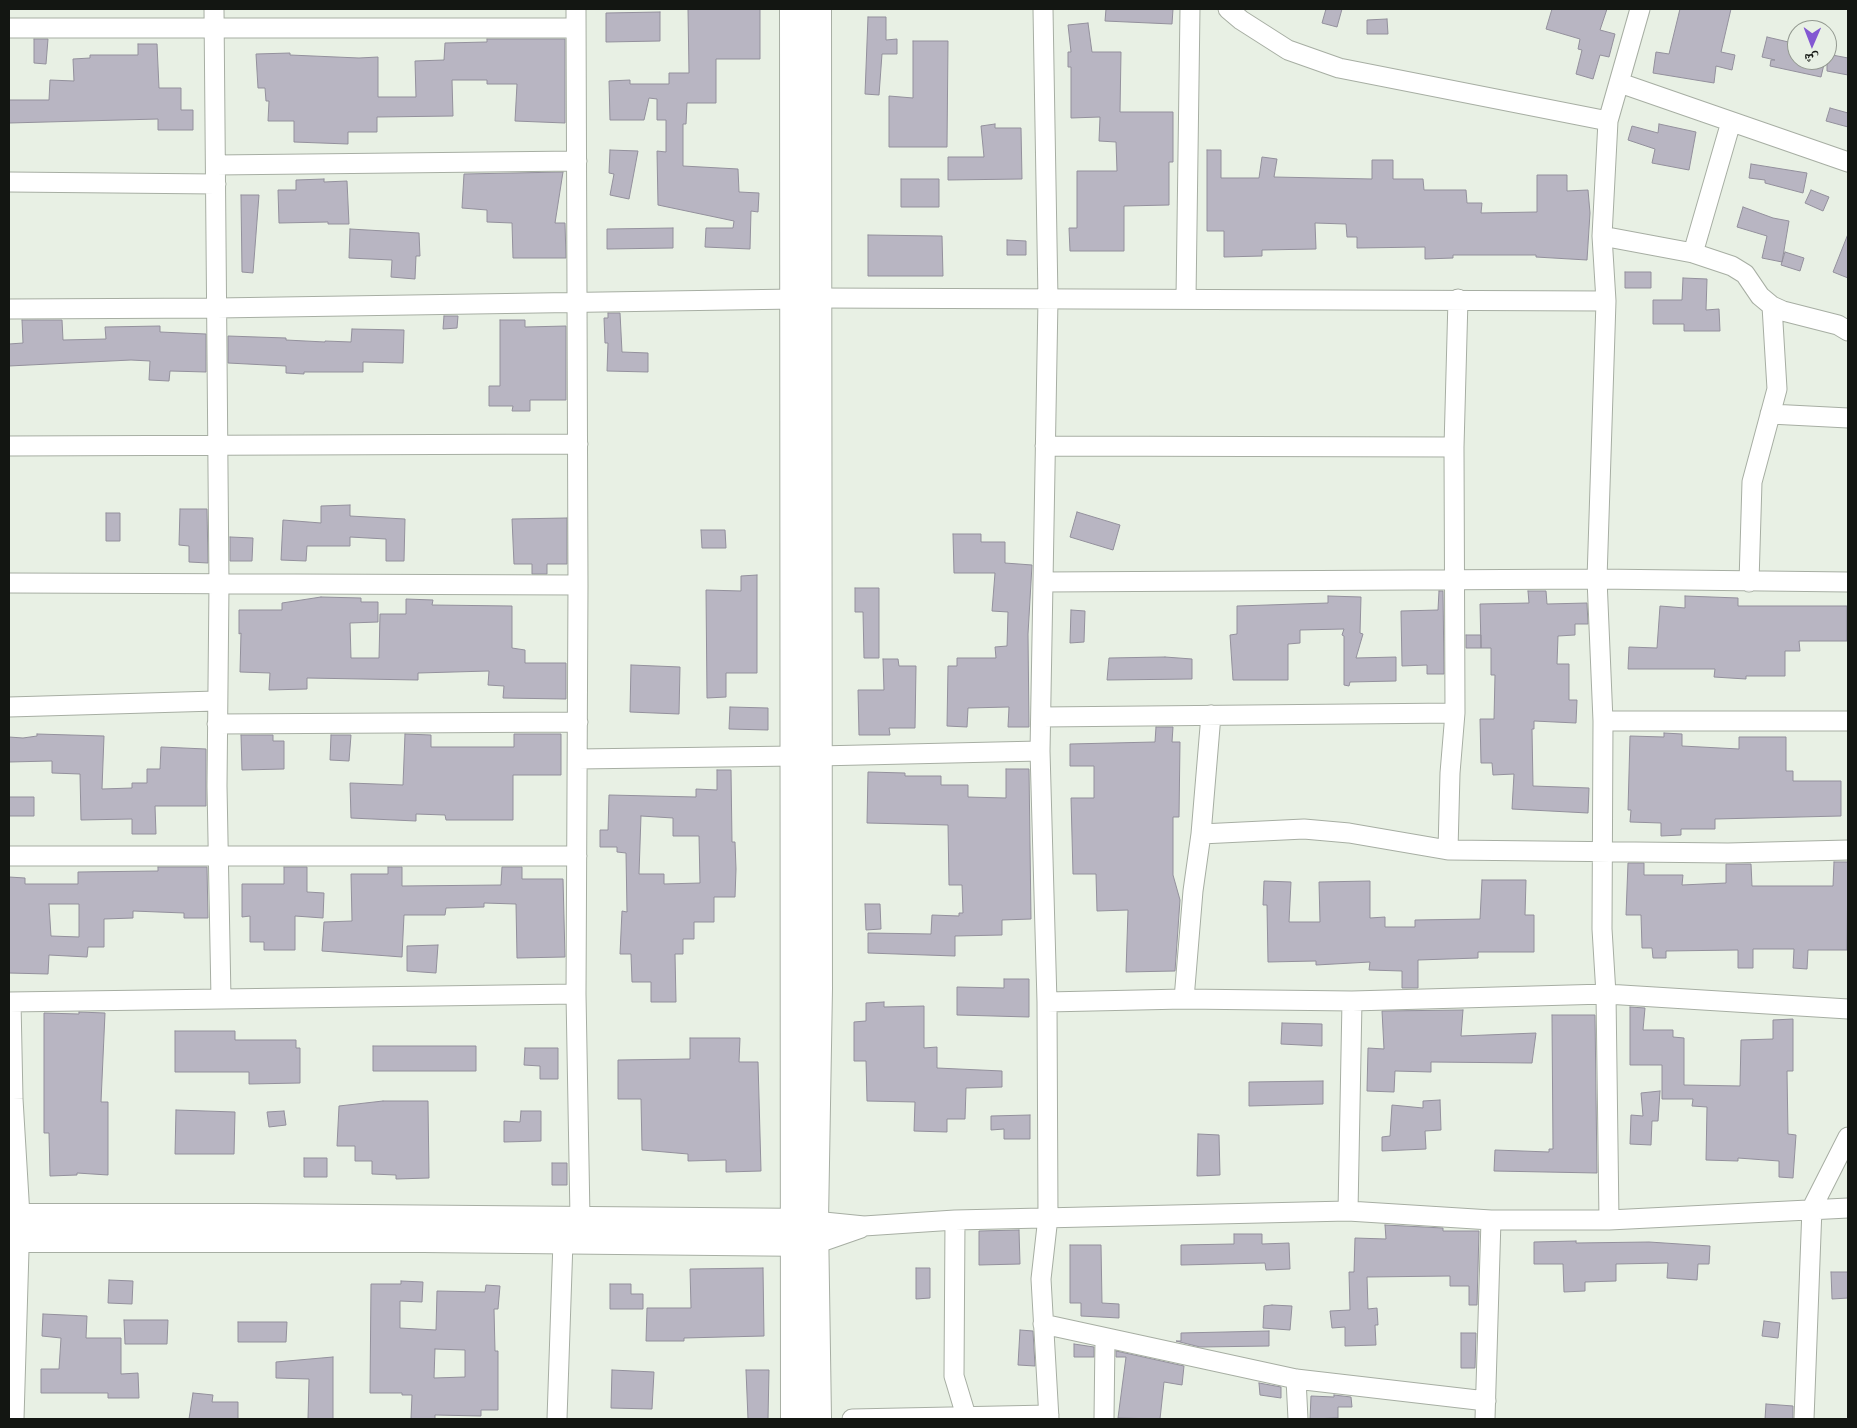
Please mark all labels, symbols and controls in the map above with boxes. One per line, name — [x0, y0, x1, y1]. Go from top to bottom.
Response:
north arrow — [1787, 20, 1837, 70]
text: ش — [1804, 51, 1819, 67]

